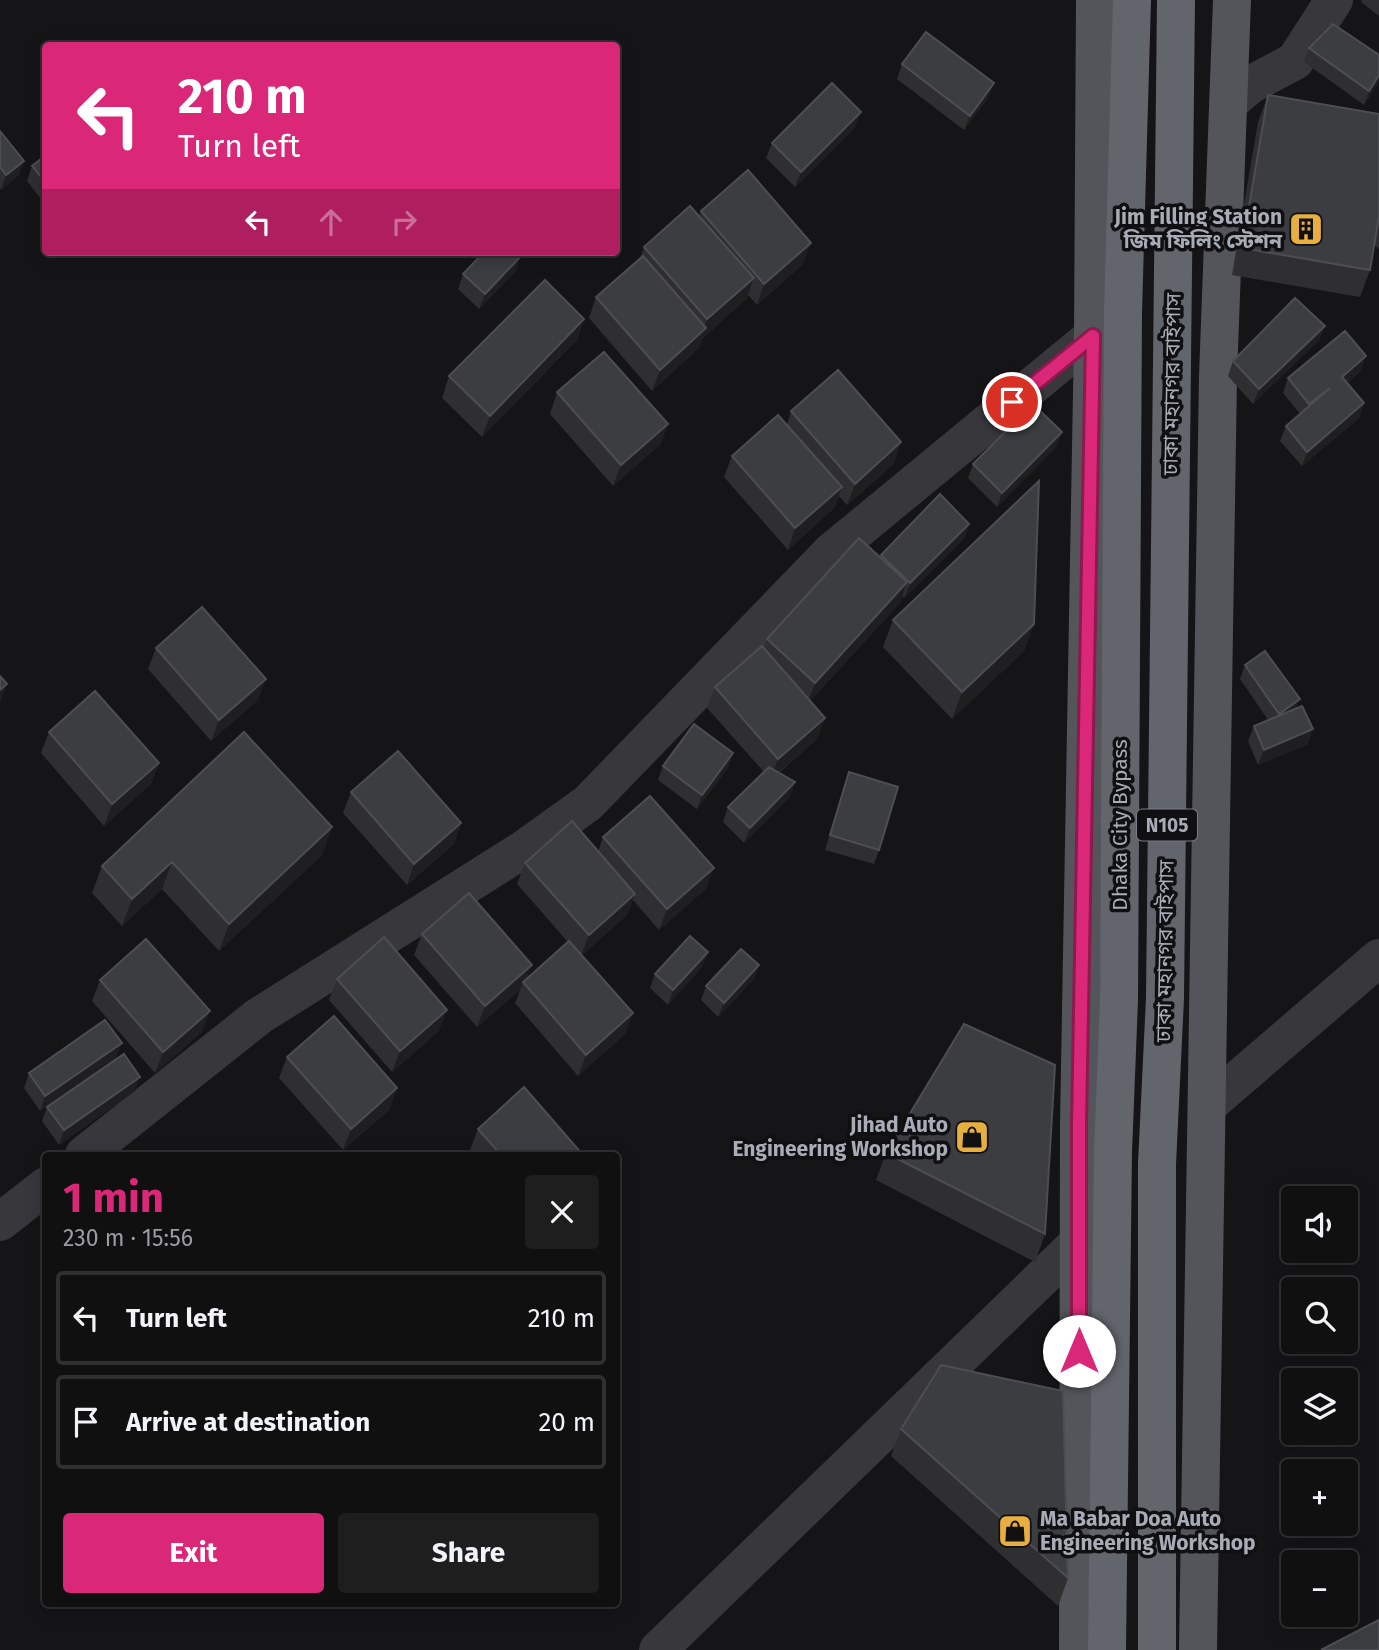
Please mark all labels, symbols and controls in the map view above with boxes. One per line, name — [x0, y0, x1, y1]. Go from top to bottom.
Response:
text: 210 m — [178, 67, 307, 126]
icon: left — [63, 70, 154, 161]
text: Turn left — [178, 127, 300, 165]
icon: left — [239, 203, 277, 241]
icon: ahead — [312, 203, 350, 241]
icon: right — [385, 203, 423, 241]
place label: Jim Filling Station জিম ফিলিং স্টেশন — [1113, 204, 1283, 254]
building icon: Jim Filling Station জিম ফিলিং স্টেশন — [1287, 210, 1325, 248]
street label: ঢাকা মহানগর বাইপাস — [1157, 292, 1187, 476]
pin — [982, 372, 1042, 432]
icon: arrive — [993, 383, 1031, 421]
street label: Dhaka City Bypass — [1107, 739, 1133, 911]
road number: N105 — [1137, 810, 1197, 840]
street label: ঢাকা মহানগর বাইপাস — [1150, 859, 1180, 1043]
place label: Jihad Auto Engineering Workshop — [732, 1112, 948, 1162]
shop icon: Jihad Auto Engineering Workshop — [953, 1118, 991, 1156]
text: 1 min — [63, 1173, 164, 1223]
button: close — [525, 1175, 599, 1249]
map controls — [1281, 1186, 1358, 1627]
button: sound — [1281, 1186, 1358, 1263]
text: 230 m · 15:56 — [63, 1224, 193, 1252]
button: search — [1281, 1277, 1358, 1354]
icon: left — [67, 1299, 105, 1337]
text: Turn left — [126, 1303, 227, 1334]
text: 210 m — [528, 1303, 595, 1334]
position arrow — [1042, 1314, 1116, 1388]
button: layers — [1281, 1368, 1358, 1445]
icon: arrive — [67, 1403, 105, 1441]
text: Arrive at destination — [126, 1407, 370, 1438]
text: 20 m — [538, 1407, 595, 1438]
button: + — [1281, 1459, 1358, 1536]
place label: Ma Babar Doa Auto Engineering Workshop — [1040, 1506, 1256, 1556]
shop icon: Ma Babar Doa Auto Engineering Workshop — [996, 1512, 1034, 1550]
button: Exit — [63, 1513, 324, 1593]
button: Share — [338, 1513, 599, 1593]
button: − — [1281, 1550, 1358, 1627]

